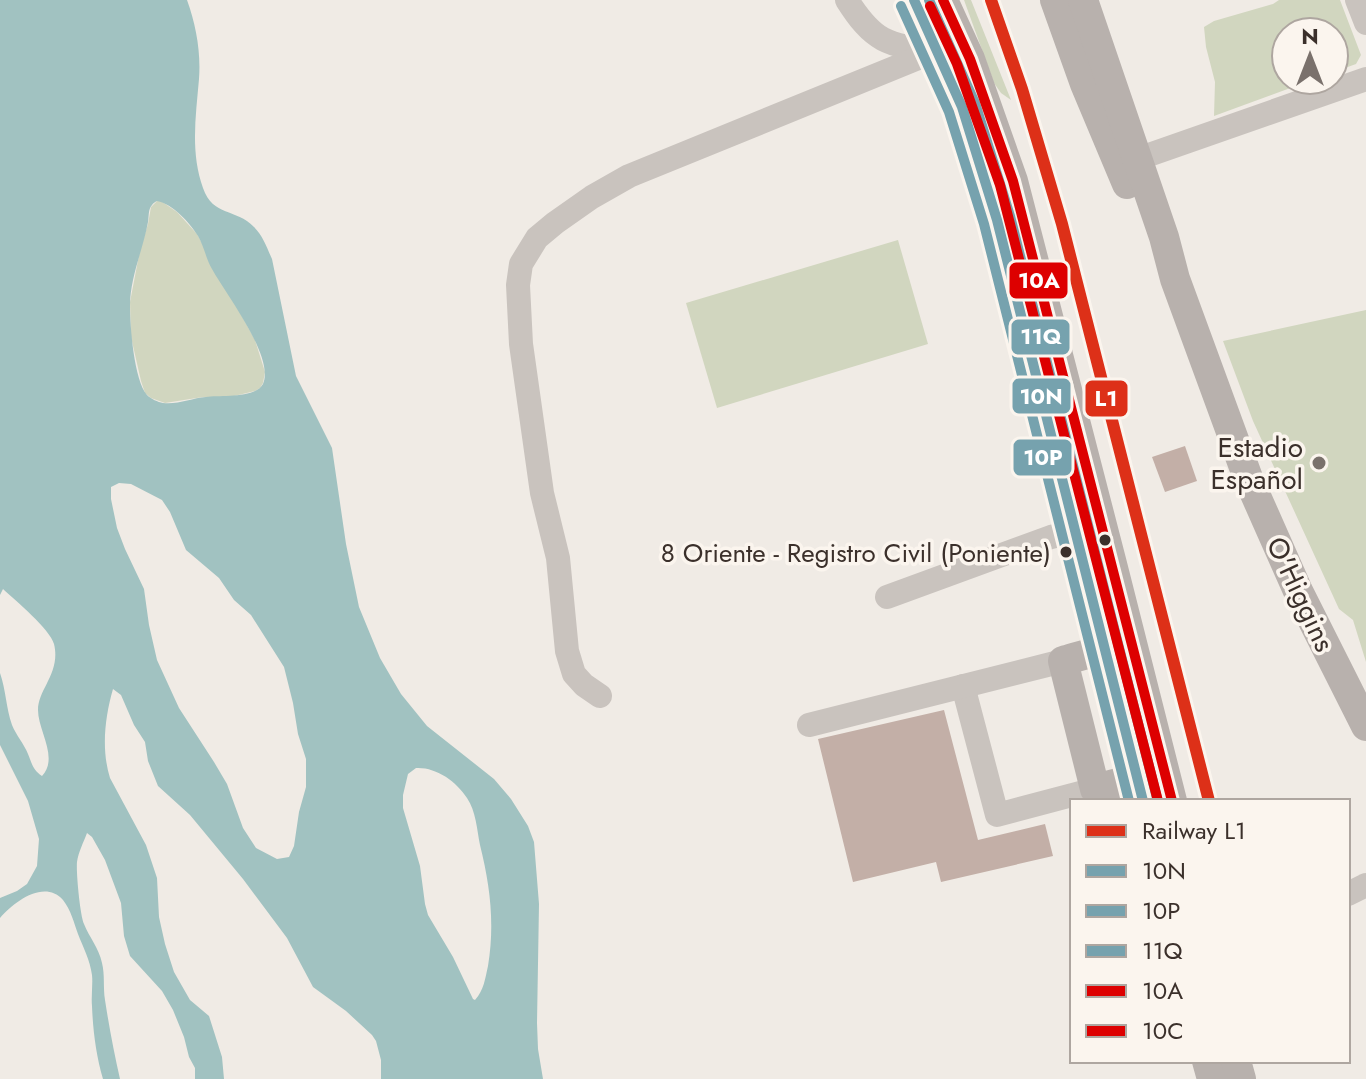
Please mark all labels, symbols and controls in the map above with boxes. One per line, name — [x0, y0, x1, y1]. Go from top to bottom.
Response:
north arrow — [1270, 16, 1350, 96]
text: N — [1301, 20, 1319, 52]
line badge: 10A — [1008, 261, 1069, 300]
text: 10A — [1018, 264, 1061, 296]
line badge: 11Q — [1010, 318, 1071, 356]
text: 11Q — [1020, 320, 1063, 352]
line badge: 10N — [1011, 377, 1072, 415]
line badge: L1 — [1084, 379, 1129, 418]
text: 10N — [1019, 380, 1063, 412]
text: L1 — [1095, 382, 1117, 414]
place label: Estadio Español — [1210, 427, 1303, 500]
line badge: 10P — [1012, 438, 1073, 477]
text: 10P — [1023, 441, 1063, 473]
marker: Estadio Español — [1310, 454, 1328, 472]
street label: O'Higgins — [1256, 530, 1345, 658]
unlabelled marker — [1097, 532, 1113, 548]
place label: 8 Oriente - Registro Civil (Poniente) — [661, 534, 1051, 572]
marker: 8 Oriente - Registro Civil (Poniente) — [1058, 544, 1074, 560]
legend — [1070, 799, 1350, 1063]
text: Railway L1 — [1142, 813, 1246, 848]
text: 10N — [1142, 853, 1186, 888]
text: 10P — [1142, 893, 1180, 928]
text: 11Q — [1142, 933, 1183, 968]
text: 10A — [1142, 973, 1183, 1008]
text: 10C — [1142, 1013, 1184, 1048]

